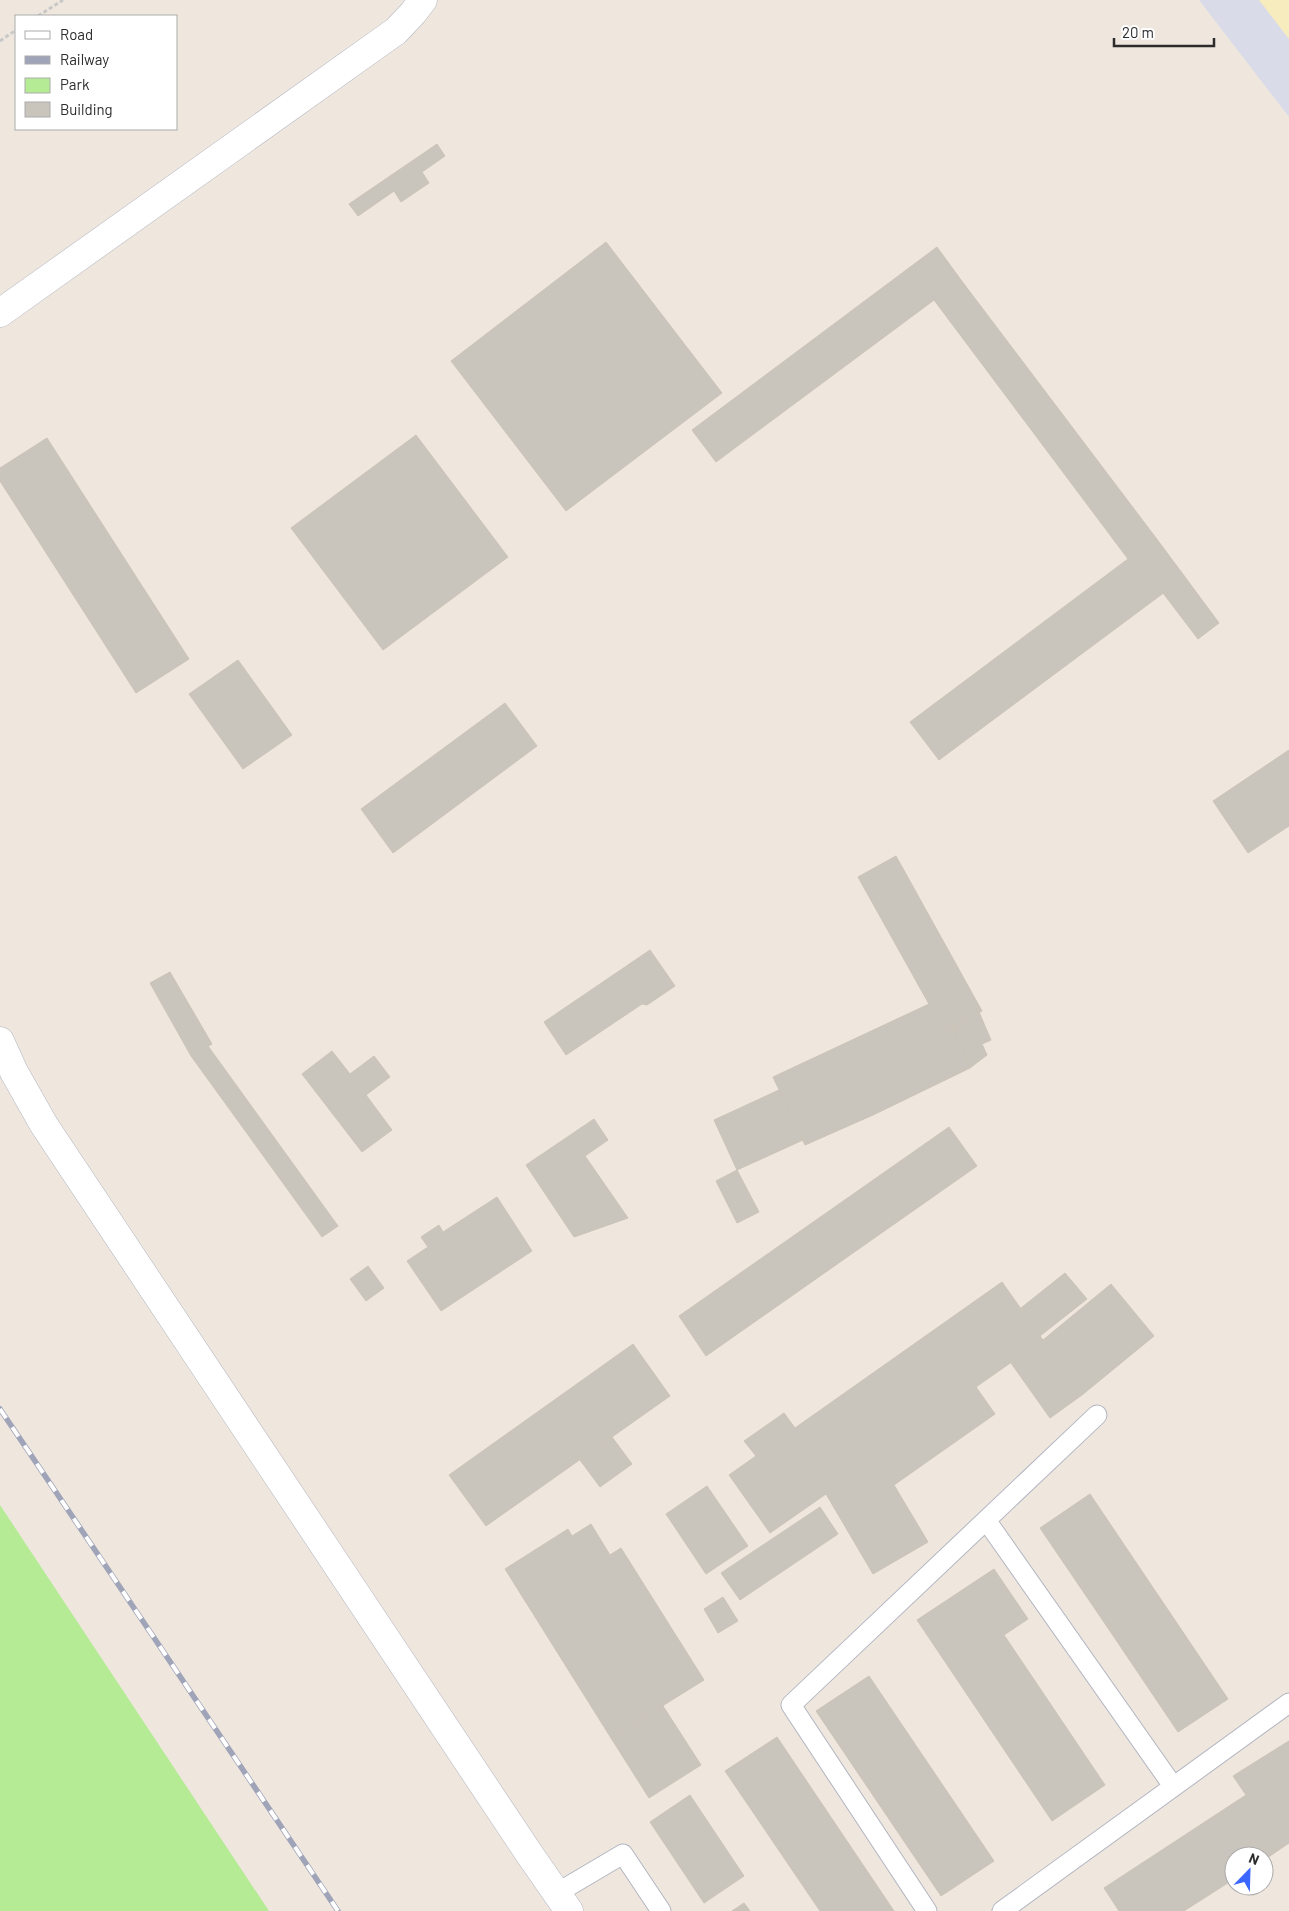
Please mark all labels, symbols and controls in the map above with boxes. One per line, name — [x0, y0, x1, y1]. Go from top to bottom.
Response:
legend — [15, 15, 178, 130]
scale bar — [1114, 15, 1214, 47]
text: 20 m — [1122, 23, 1154, 41]
text: Road — [60, 25, 93, 43]
text: Railway — [60, 50, 109, 68]
text: Park — [60, 75, 90, 93]
text: Building — [60, 100, 113, 118]
north arrow — [1224, 1846, 1274, 1896]
text: N — [1247, 1849, 1262, 1868]

